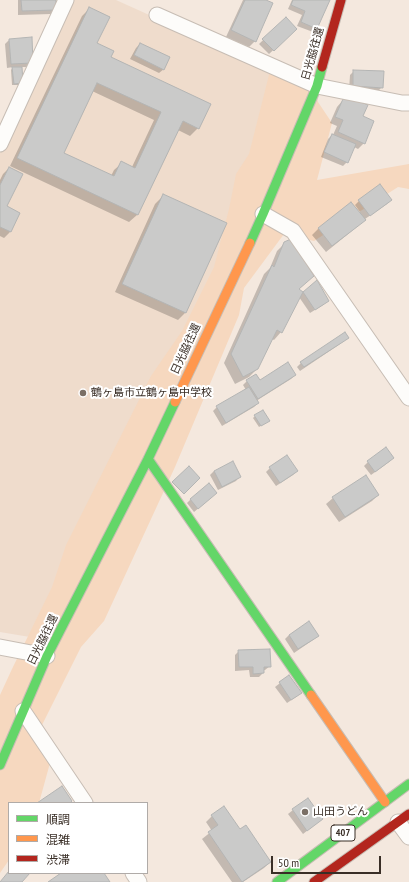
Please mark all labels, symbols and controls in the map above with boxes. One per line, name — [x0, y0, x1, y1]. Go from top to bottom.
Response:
street label: 日光脇往還 — [299, 26, 327, 82]
street label: 日光脇往還 — [168, 321, 204, 377]
place label: 鶴ヶ島市立鶴ヶ島中学校 — [91, 386, 212, 400]
marker: 鶴ヶ島市立鶴ヶ島中学校 — [78, 388, 88, 398]
street label: 日光脇往還 — [25, 612, 61, 668]
legend — [8, 802, 148, 874]
place label: 山田うどん — [313, 805, 368, 819]
marker: 山田うどん — [300, 807, 310, 817]
text: 順調 — [46, 812, 70, 827]
road number: 407 — [331, 825, 355, 841]
text: 混雑 — [46, 832, 70, 847]
scale bar — [273, 848, 383, 874]
text: 渋滞 — [46, 852, 70, 867]
text: 50 m — [278, 855, 299, 870]

